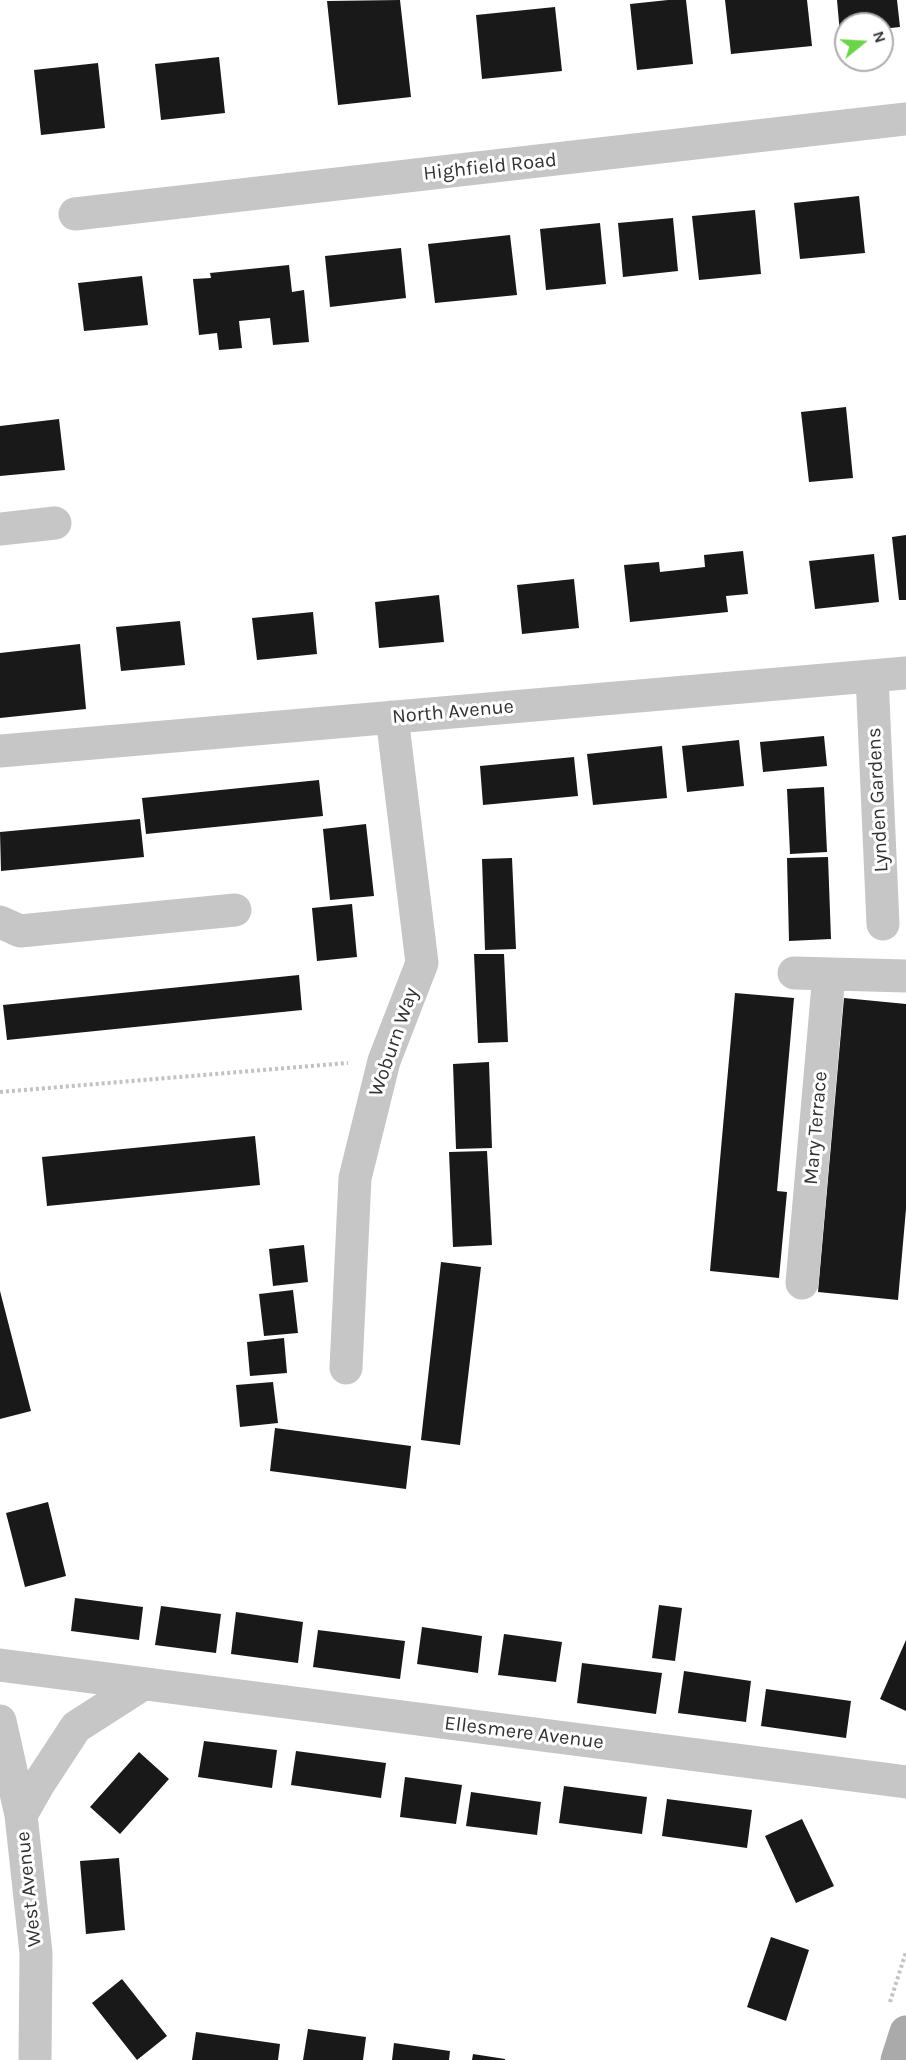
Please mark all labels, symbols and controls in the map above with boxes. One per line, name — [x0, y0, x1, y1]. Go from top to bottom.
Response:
north arrow — [834, 12, 894, 72]
text: N — [869, 28, 890, 45]
street label: Highfield Road — [422, 148, 558, 186]
street label: North Avenue — [391, 695, 515, 729]
street label: Lynden Gardens — [862, 727, 894, 873]
street label: Woburn Way — [364, 984, 424, 1100]
street label: Mary Terrace — [799, 1070, 833, 1186]
street label: Ellesmere Avenue — [443, 1711, 605, 1755]
street label: West Avenue — [11, 1830, 47, 1948]

